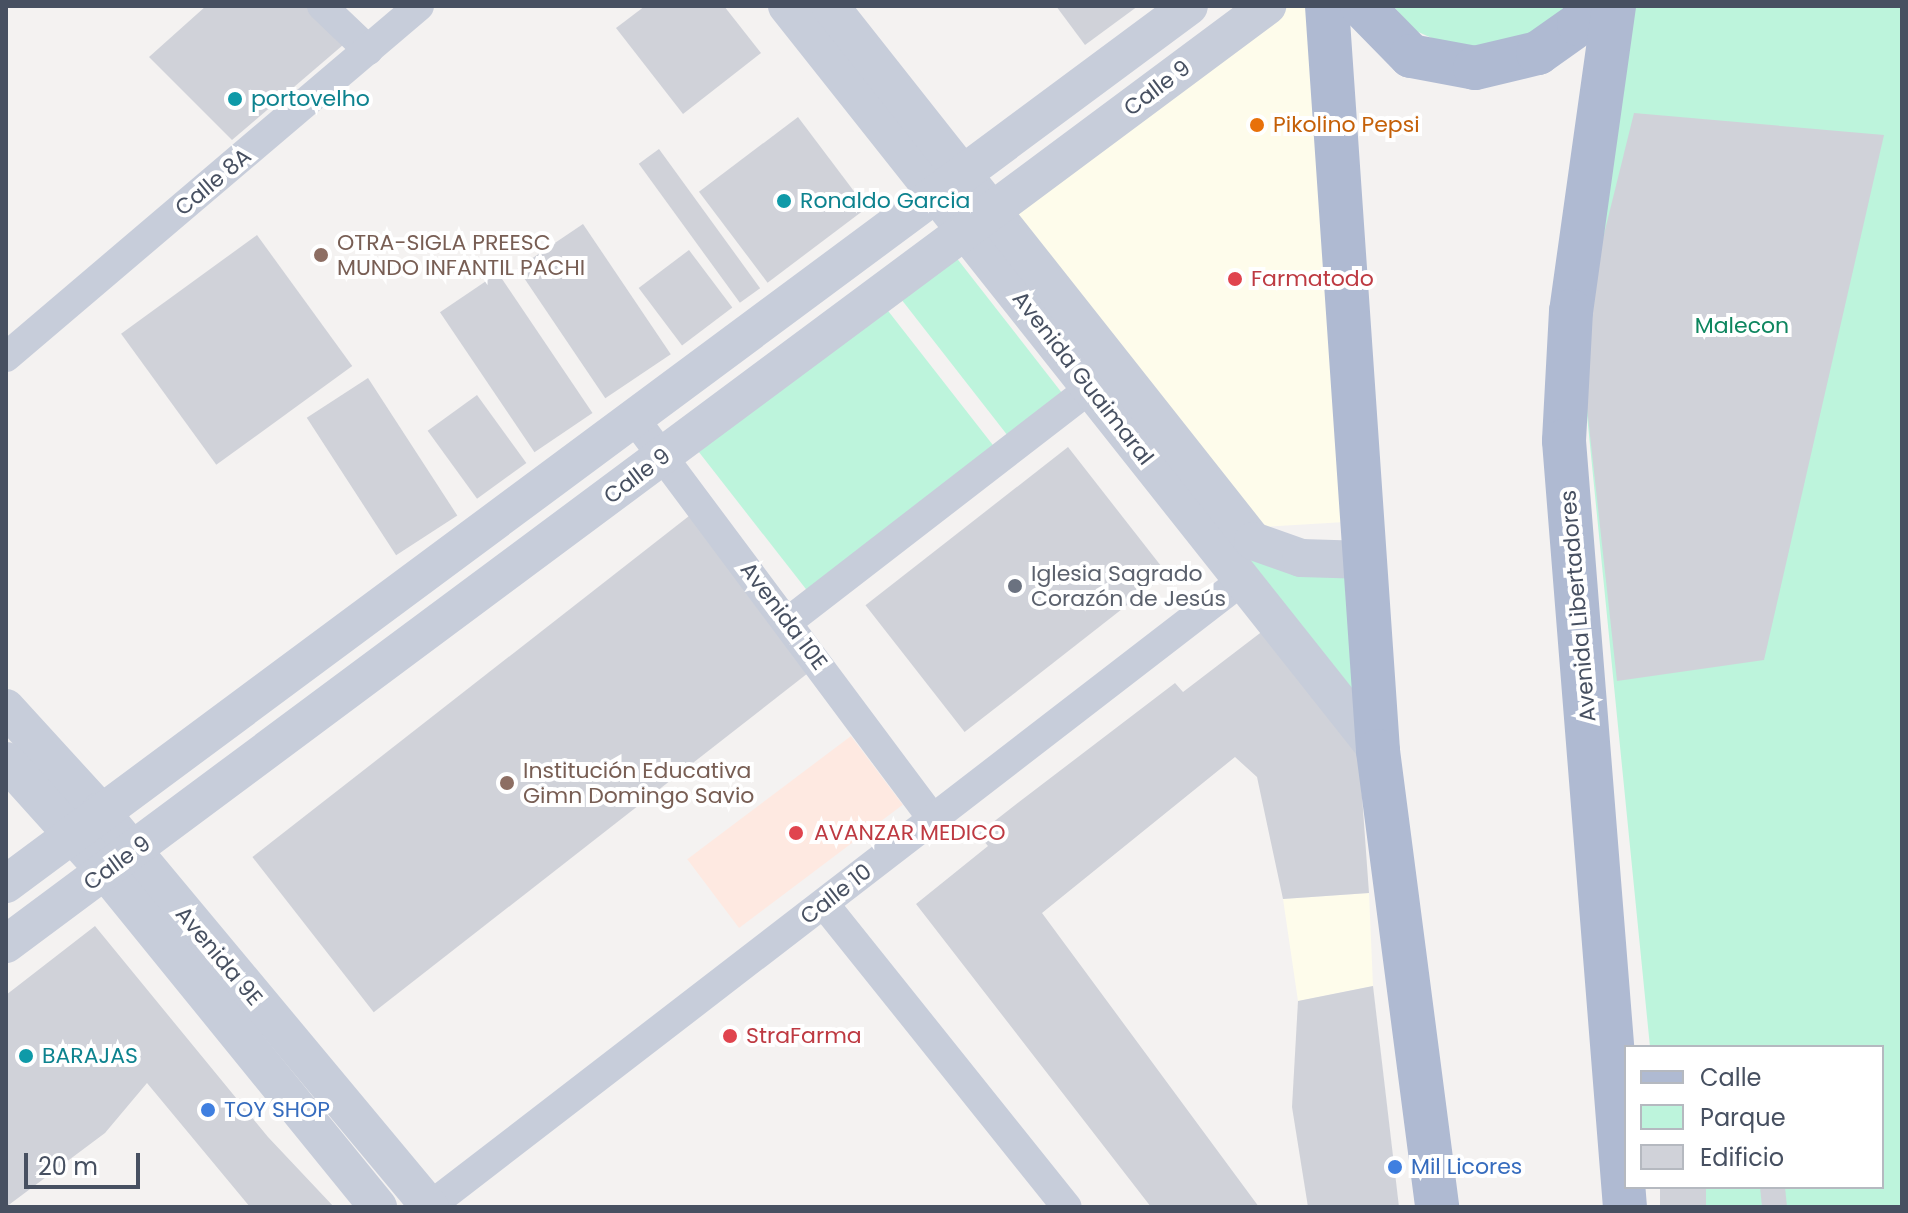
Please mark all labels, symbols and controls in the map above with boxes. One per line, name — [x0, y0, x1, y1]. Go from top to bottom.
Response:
street label: Calle 9 — [1119, 55, 1195, 121]
place label: portovelho — [251, 86, 370, 112]
marker: portovelho — [226, 90, 244, 108]
place label: Pikolino Pepsi — [1273, 112, 1420, 138]
marker: Pikolino Pepsi — [1248, 116, 1266, 134]
street label: Calle 8A — [170, 143, 256, 221]
place label: Ronaldo Garcia — [800, 188, 970, 214]
marker: Ronaldo Garcia — [775, 192, 793, 210]
place label: OTRA-SIGLA PREESC MUNDO INFANTIL PACHI — [337, 229, 585, 280]
marker: OTRA-SIGLA PREESC MUNDO INFANTIL PACHI — [312, 246, 330, 264]
place label: Farmatodo — [1251, 266, 1374, 292]
marker: Farmatodo — [1226, 270, 1244, 288]
street label: Avenida Guaimaral — [1007, 286, 1159, 470]
park label: Malecon — [1695, 313, 1789, 339]
street label: Calle 9 — [599, 443, 675, 509]
street label: Avenida Libertadores — [1555, 489, 1601, 723]
street label: Avenida 10E — [735, 557, 833, 675]
place label: Iglesia Sagrado Corazón de Jesús — [1031, 560, 1226, 612]
marker: Iglesia Sagrado Corazón de Jesús — [1006, 577, 1024, 595]
place label: Institución Educativa Gimn Domingo Savio — [523, 757, 754, 808]
marker: Institución Educativa Gimn Domingo Savio — [498, 774, 516, 792]
place label: AVANZAR MEDICO — [814, 820, 1005, 846]
marker: AVANZAR MEDICO — [785, 822, 807, 844]
street label: Calle 9 — [78, 830, 156, 896]
street label: Calle 10 — [795, 858, 877, 930]
street label: Avenida 9E — [170, 901, 268, 1011]
place label: StraFarma — [746, 1023, 862, 1049]
marker: StraFarma — [721, 1027, 739, 1045]
place label: BARAJAS — [42, 1043, 138, 1069]
legend — [1624, 1045, 1884, 1189]
marker: BARAJAS — [17, 1047, 35, 1065]
text: Calle — [1700, 1061, 1761, 1094]
place label: TOY SHOP — [224, 1097, 330, 1123]
marker: TOY SHOP — [199, 1101, 217, 1119]
text: Parque — [1700, 1101, 1786, 1134]
scale bar — [28, 1137, 144, 1187]
text: Edificio — [1700, 1141, 1784, 1174]
text: 20 m — [38, 1150, 98, 1183]
place label: Mil Licores — [1411, 1154, 1522, 1180]
marker: Mil Licores — [1386, 1158, 1404, 1176]

